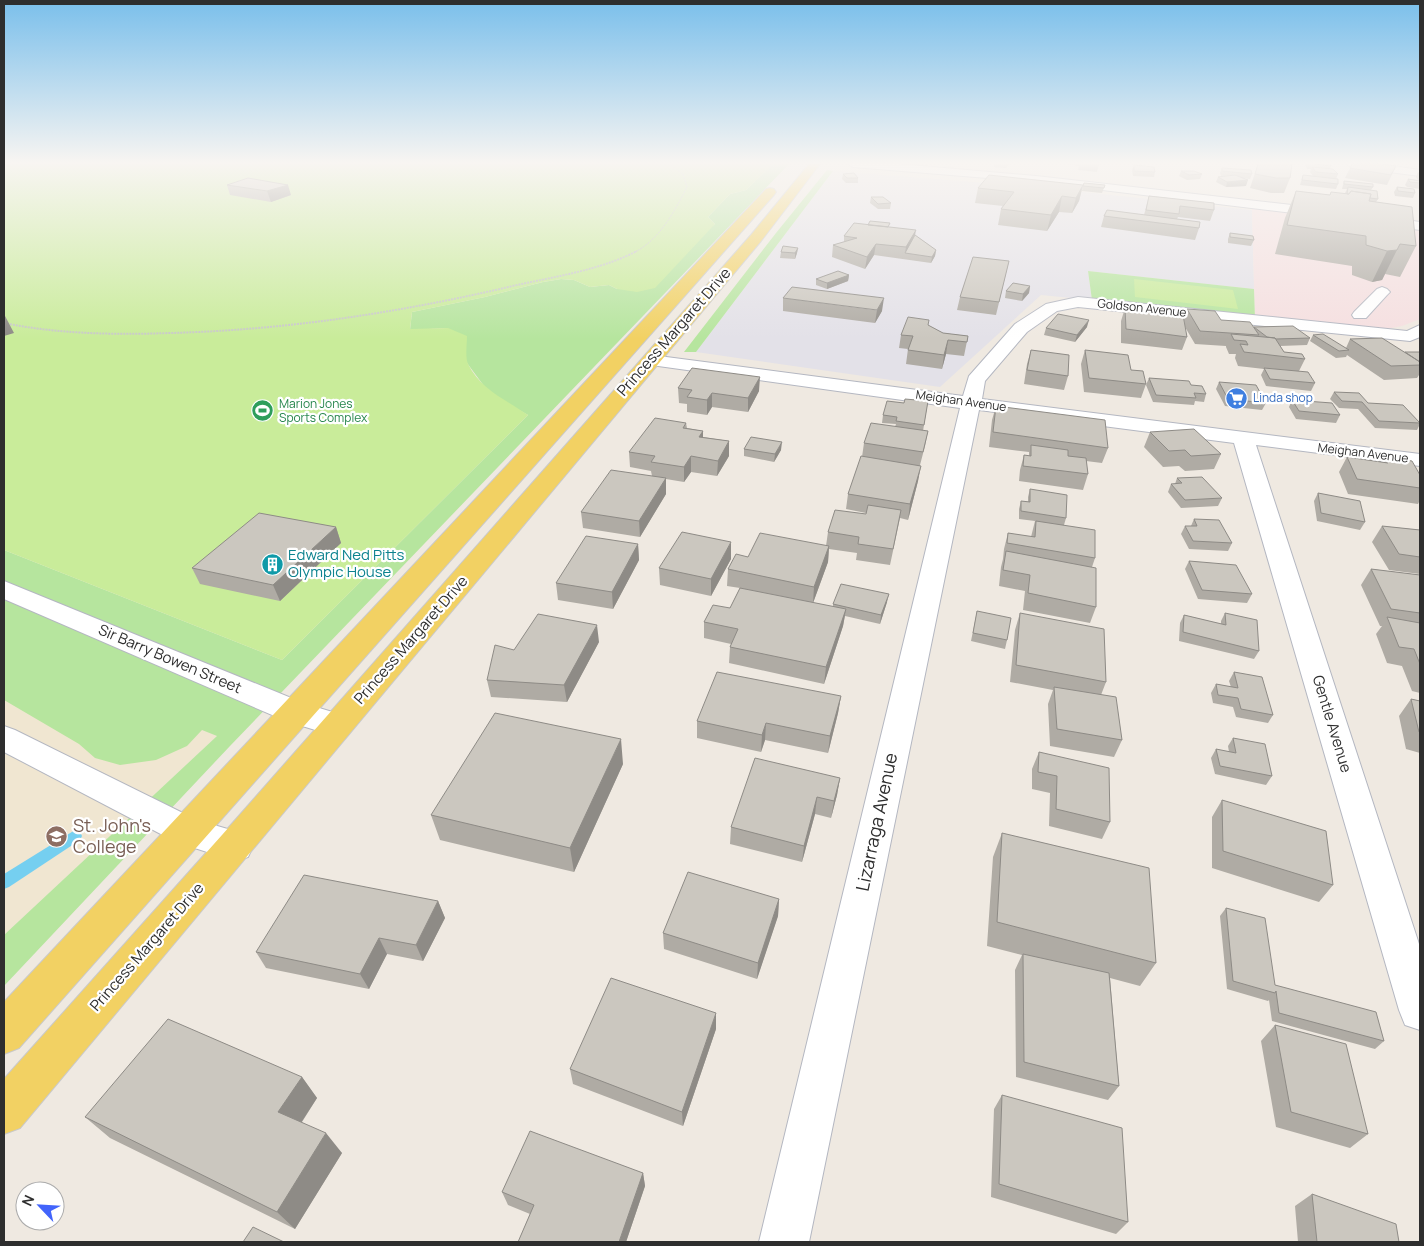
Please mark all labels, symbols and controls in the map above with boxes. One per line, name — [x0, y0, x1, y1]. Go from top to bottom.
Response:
street label: Princess Margaret Drive — [612, 263, 735, 400]
street label: Goldson Avenue — [1097, 294, 1187, 321]
street label: Meighan Avenue — [915, 386, 1008, 415]
supermarket icon: Linda shop — [1225, 386, 1249, 410]
place label: Linda shop — [1253, 389, 1313, 406]
place label: Marion Jones Sports Complex — [279, 395, 368, 426]
sports icon: Marion Jones Sports Complex — [251, 399, 275, 423]
street label: Meighan Avenue — [1317, 438, 1409, 467]
place label: Edward Ned Pitts Olympic House — [288, 544, 405, 582]
building icon: Edward Ned Pitts Olympic House — [260, 552, 284, 576]
street label: Princess Margaret Drive — [349, 571, 472, 708]
street label: Sir Barry Bowen Street — [95, 619, 245, 698]
street label: Gentle Avenue — [1308, 673, 1357, 775]
street label: Lizarraga Avenue — [850, 750, 902, 893]
place label: St. John's College — [73, 813, 151, 858]
school or university icon: St. John's College — [45, 824, 69, 848]
street label: Princess Margaret Drive — [85, 878, 208, 1015]
north arrow — [15, 1181, 65, 1231]
text: N — [17, 1192, 39, 1209]

